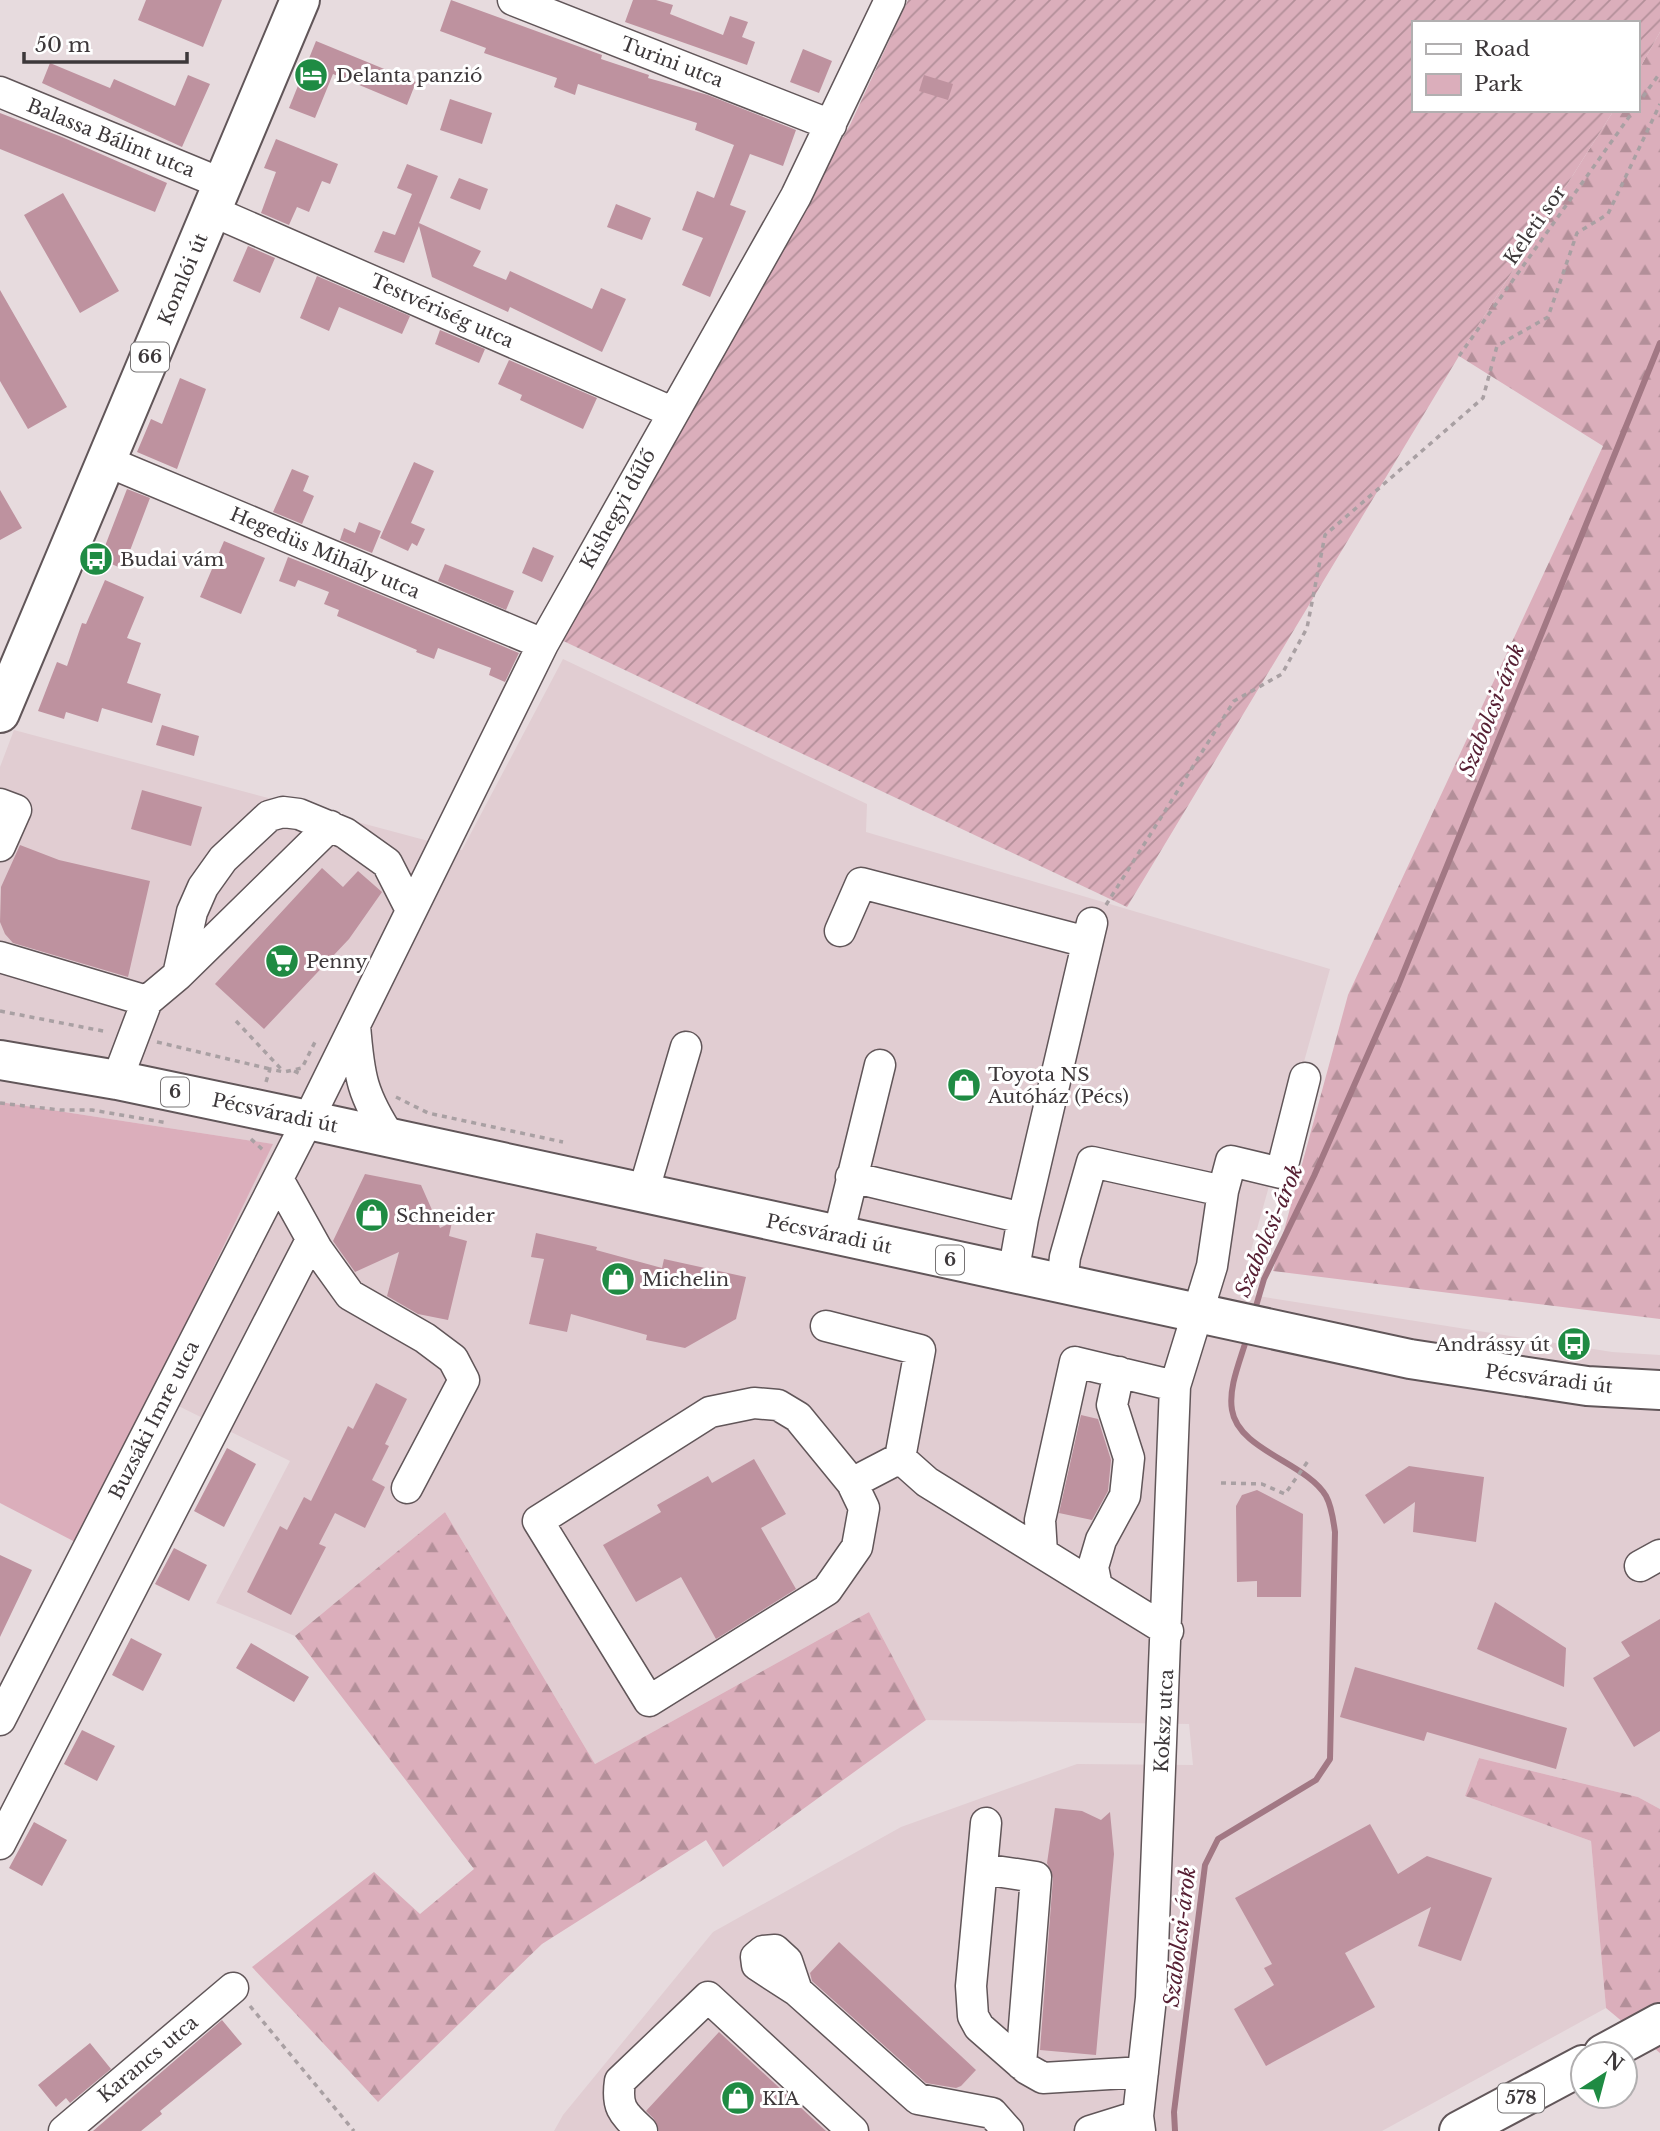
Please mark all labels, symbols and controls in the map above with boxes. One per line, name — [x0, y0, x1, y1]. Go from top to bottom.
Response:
scale bar — [24, 21, 187, 65]
legend — [1412, 21, 1639, 112]
text: 50 m — [35, 32, 91, 58]
street label: Turini utca — [617, 32, 727, 92]
text: Road — [1474, 36, 1530, 62]
hotel icon: Delanta panzió — [292, 56, 330, 94]
place label: Delanta panzió — [336, 64, 482, 87]
text: Park — [1474, 71, 1523, 97]
street label: Balassa Bálint utca — [24, 94, 199, 182]
street label: Keleti sor — [1499, 181, 1571, 269]
street label: Komlói út — [153, 229, 213, 328]
street label: Testvériség utca — [367, 269, 518, 353]
road number: 66 — [131, 342, 169, 372]
street label: Kishegyi dűlő — [576, 445, 660, 573]
street label: Hegedüs Mihály utca — [226, 503, 424, 604]
bus stop icon: Budai vám — [77, 540, 115, 578]
place label: Budai vám — [120, 548, 224, 571]
water label: Szabolcsi-árok — [1454, 640, 1530, 780]
supermarket icon: Penny — [263, 942, 301, 980]
place label: Penny — [306, 950, 367, 973]
place label: Toyota NS Autóház (Pécs) — [987, 1063, 1129, 1108]
shop icon: Toyota NS Autóház (Pécs) — [945, 1066, 983, 1104]
road number: 6 — [161, 1078, 189, 1106]
street label: Pécsváradi út — [210, 1088, 341, 1138]
water label: Szabolcsi-árok — [1229, 1161, 1309, 1301]
shop icon: Schneider — [353, 1196, 391, 1234]
place label: Schneider — [396, 1204, 495, 1227]
street label: Pécsváradi út — [764, 1209, 895, 1259]
road number: 6 — [936, 1246, 964, 1274]
shop icon: Michelin — [599, 1260, 637, 1298]
place label: Michelin — [642, 1268, 729, 1291]
bus stop icon: Andrássy út — [1555, 1325, 1593, 1363]
place label: Andrássy út — [1435, 1333, 1551, 1356]
street label: Buzsáki Imre utca — [104, 1337, 204, 1503]
street label: Pécsváradi út — [1484, 1360, 1615, 1398]
street label: Koksz utca — [1150, 1668, 1178, 1773]
water label: Szabolcsi-árok — [1159, 1865, 1201, 2009]
street label: Karancs utca — [94, 2010, 203, 2107]
north arrow — [1569, 2040, 1639, 2110]
text: N — [1600, 2047, 1628, 2076]
shop icon: KIA — [719, 2079, 757, 2117]
road number: 578 — [1498, 2084, 1544, 2112]
place label: KIA — [762, 2087, 800, 2110]

